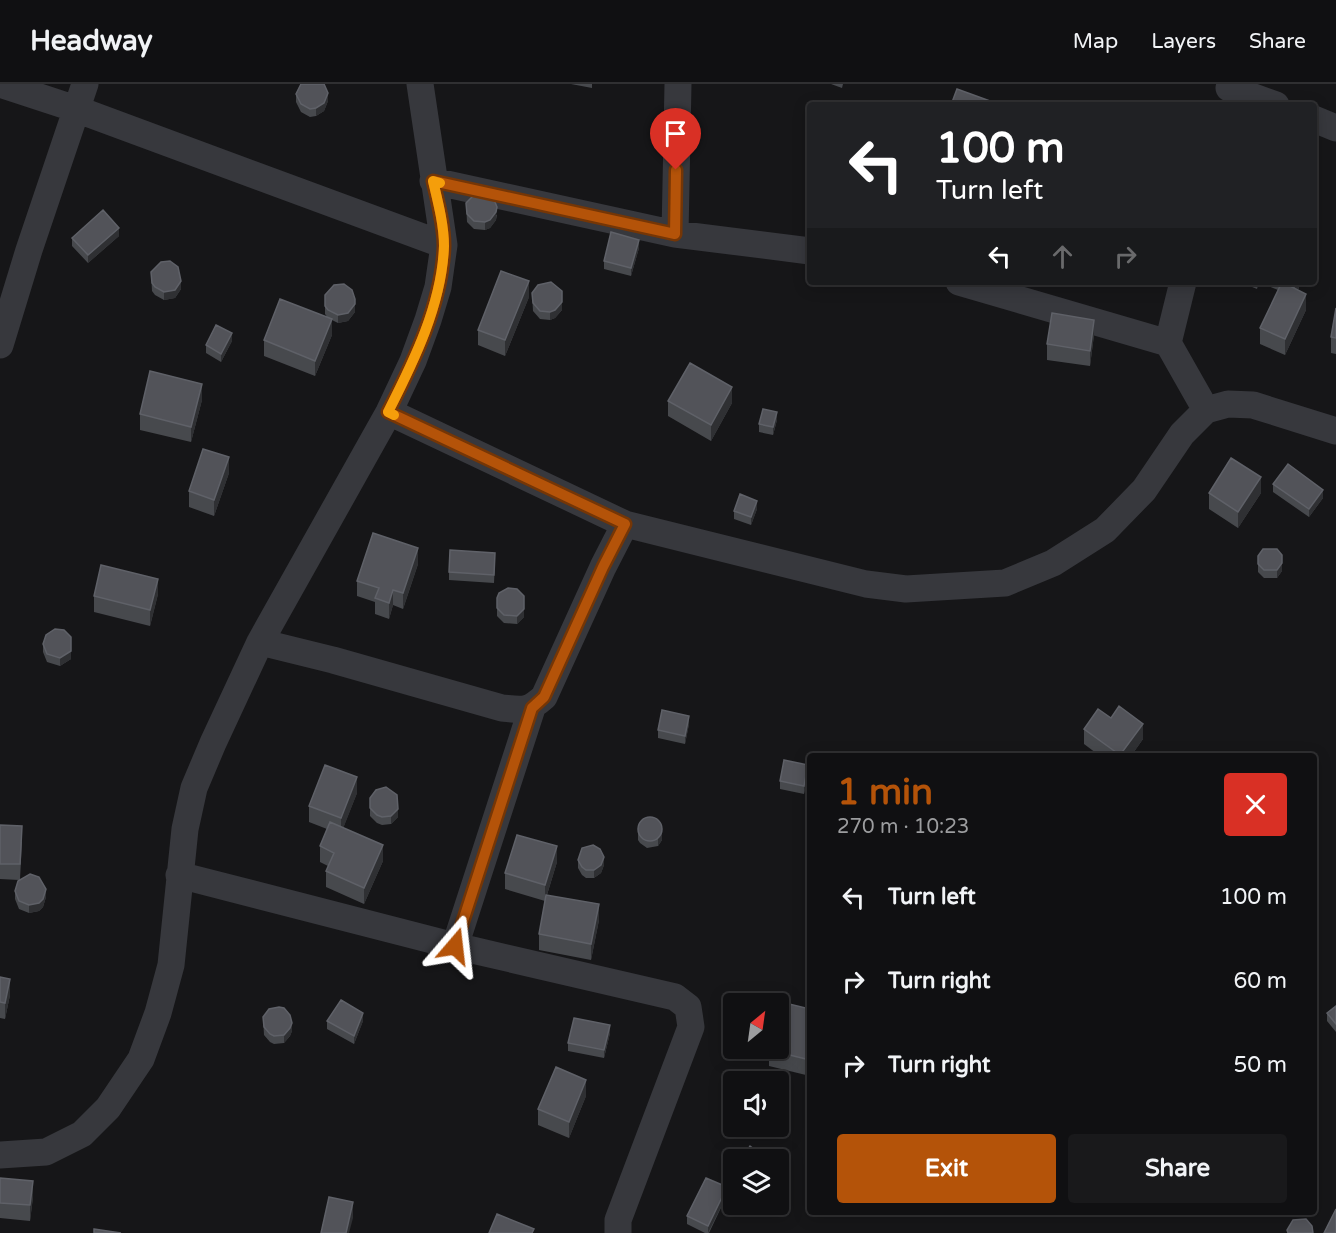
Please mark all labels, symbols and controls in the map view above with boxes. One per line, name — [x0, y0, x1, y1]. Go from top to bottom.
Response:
text: Headway — [30, 24, 153, 58]
text: Map — [1073, 29, 1118, 54]
text: Layers — [1151, 29, 1216, 54]
text: Share — [1249, 29, 1306, 54]
pin — [650, 108, 701, 170]
icon: arrive — [659, 117, 692, 150]
text: 100 m — [936, 123, 1065, 174]
icon: left — [837, 126, 915, 204]
text: Turn left — [936, 174, 1043, 207]
icon: left — [983, 240, 1016, 273]
icon: ahead — [1046, 240, 1079, 273]
icon: right — [1109, 240, 1142, 273]
text: 1 min — [837, 771, 933, 814]
button: close — [1224, 773, 1287, 836]
text: 270 m · 10:23 — [837, 815, 969, 839]
icon: left — [837, 881, 870, 914]
text: Turn left — [888, 884, 976, 910]
text: 100 m — [1220, 884, 1287, 910]
position arrow — [423, 914, 487, 978]
icon: right — [837, 965, 870, 998]
text: Turn right — [888, 968, 990, 994]
text: 60 m — [1233, 968, 1287, 994]
north arrow — [723, 993, 789, 1059]
map controls — [723, 993, 789, 1215]
icon: right — [837, 1049, 870, 1082]
text: Turn right — [888, 1052, 990, 1078]
text: 50 m — [1233, 1052, 1287, 1078]
button: sound — [723, 1071, 789, 1137]
button: Exit — [837, 1134, 1056, 1203]
button: Share — [1068, 1134, 1287, 1203]
button: layers — [723, 1149, 789, 1215]

